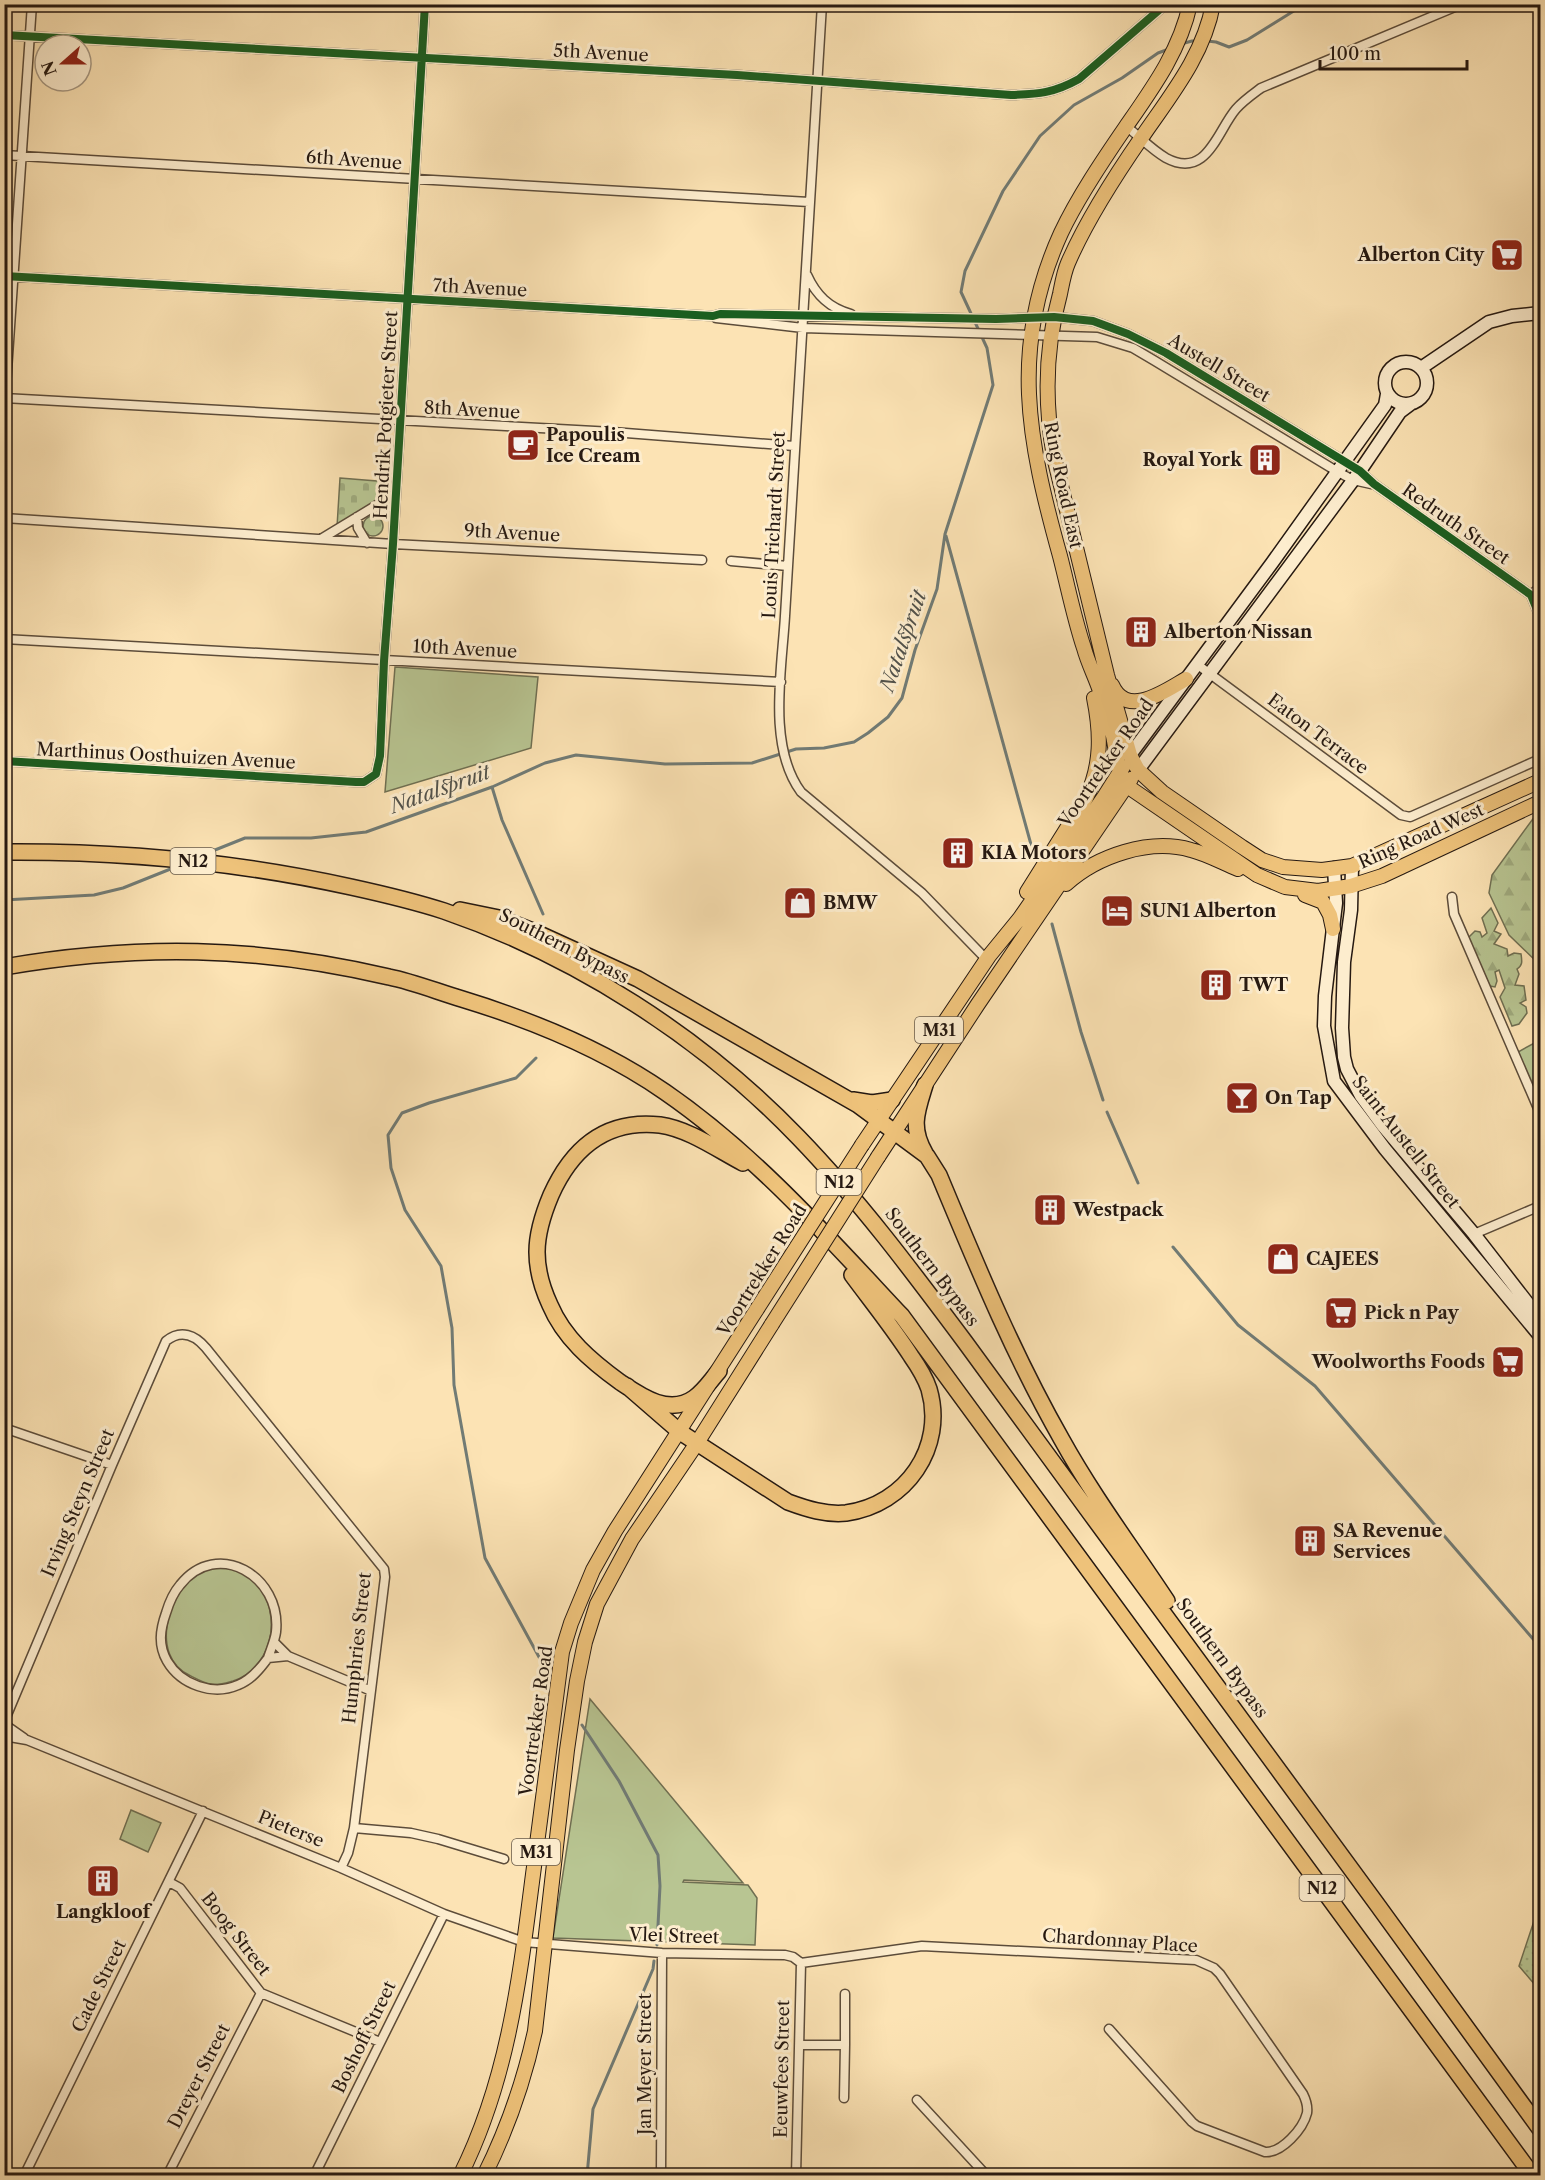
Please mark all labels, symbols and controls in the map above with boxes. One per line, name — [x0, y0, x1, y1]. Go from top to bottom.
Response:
north arrow — [33, 33, 93, 93]
scale bar — [1320, 33, 1467, 71]
street label: 5th Avenue — [553, 40, 649, 66]
text: 100 m — [1329, 43, 1381, 65]
text: N — [37, 58, 61, 78]
street label: 6th Avenue — [305, 146, 403, 174]
supermarket icon: Alberton City — [1489, 237, 1525, 273]
place label: Alberton City — [1357, 244, 1485, 266]
street label: 7th Avenue — [432, 275, 528, 301]
street label: Hendrik Potgieter Street — [370, 310, 402, 520]
street label: Austell Street — [1163, 328, 1274, 407]
street label: 8th Avenue — [423, 396, 521, 424]
street label: Ring Road East — [1039, 419, 1087, 551]
place label: Papoulis Ice Cream — [546, 424, 641, 467]
cafe icon: Papoulis Ice Cream — [505, 427, 541, 463]
street label: Louis Trichardt Street — [758, 430, 790, 619]
building icon: Royal York — [1247, 442, 1283, 478]
place label: Royal York — [1142, 449, 1243, 471]
street label: Redruth Street — [1398, 479, 1515, 570]
street label: 9th Avenue — [463, 519, 561, 547]
water label: Natalspruit — [874, 587, 932, 697]
building icon: Alberton Nissan — [1123, 614, 1159, 650]
place label: Alberton Nissan — [1163, 621, 1313, 643]
street label: 10th Avenue — [412, 635, 518, 663]
street label: Eaton Terrace — [1263, 689, 1373, 779]
street label: Voortrekker Road — [1053, 695, 1158, 832]
street label: Marthinus Oosthuizen Avenue — [36, 738, 296, 774]
water label: Natalspruit — [385, 759, 494, 819]
street label: Ring Road West — [1355, 798, 1488, 874]
building icon: KIA Motors — [940, 835, 976, 871]
place label: KIA Motors — [981, 842, 1087, 864]
road number: N12 — [170, 848, 216, 874]
shop icon: BMW — [782, 885, 818, 921]
place label: BMW — [823, 892, 878, 914]
hotel icon: SUN1 Alberton — [1099, 893, 1135, 929]
place label: SUN1 Alberton — [1140, 900, 1277, 922]
street label: Southern Bypass — [495, 904, 633, 988]
building icon: TWT — [1198, 967, 1234, 1003]
place label: TWT — [1239, 974, 1288, 996]
road number: M31 — [915, 1017, 963, 1043]
street label: Saint Austell Street — [1347, 1071, 1465, 1213]
bar icon: On Tap — [1224, 1080, 1260, 1116]
place label: On Tap — [1265, 1087, 1332, 1109]
road number: N12 — [816, 1169, 862, 1195]
building icon: Westpack — [1032, 1192, 1068, 1228]
place label: Westpack — [1072, 1199, 1165, 1221]
street label: Voortrekker Road — [712, 1200, 812, 1341]
street label: Southern Bypass — [880, 1203, 984, 1331]
shop icon: CAJEES — [1265, 1241, 1301, 1277]
place label: CAJEES — [1306, 1248, 1379, 1270]
supermarket icon: Pick n Pay — [1323, 1295, 1359, 1331]
place label: Pick n Pay — [1364, 1302, 1460, 1324]
supermarket icon: Woolworths Foods — [1490, 1344, 1526, 1380]
place label: Woolworths Foods — [1311, 1351, 1485, 1373]
street label: Irving Steyn Street — [37, 1425, 119, 1581]
place label: SA Revenue Services — [1333, 1520, 1443, 1563]
building icon: SA Revenue Services — [1292, 1523, 1328, 1559]
street label: Humphries Street — [338, 1571, 376, 1725]
street label: Southern Bypass — [1171, 1594, 1273, 1722]
street label: Voortrekker Road — [514, 1644, 557, 1799]
street label: Pieterse — [255, 1806, 327, 1852]
road number: M31 — [512, 1839, 560, 1865]
building icon: Langkloof — [85, 1863, 121, 1899]
road number: N12 — [1300, 1875, 1344, 1901]
street label: Boog Street — [197, 1888, 276, 1981]
place label: Langkloof — [56, 1901, 153, 1923]
street label: Vlei Street — [628, 1923, 720, 1949]
street label: Chardonnay Place — [1041, 1925, 1199, 1957]
street label: Cade Street — [67, 1936, 131, 2036]
street label: Boshoff Street — [327, 1977, 401, 2097]
street label: Jan Meyer Street — [634, 1992, 656, 2138]
street label: Eeuwfees Street — [770, 1999, 794, 2138]
street label: Dreyer Street — [163, 2020, 235, 2132]

